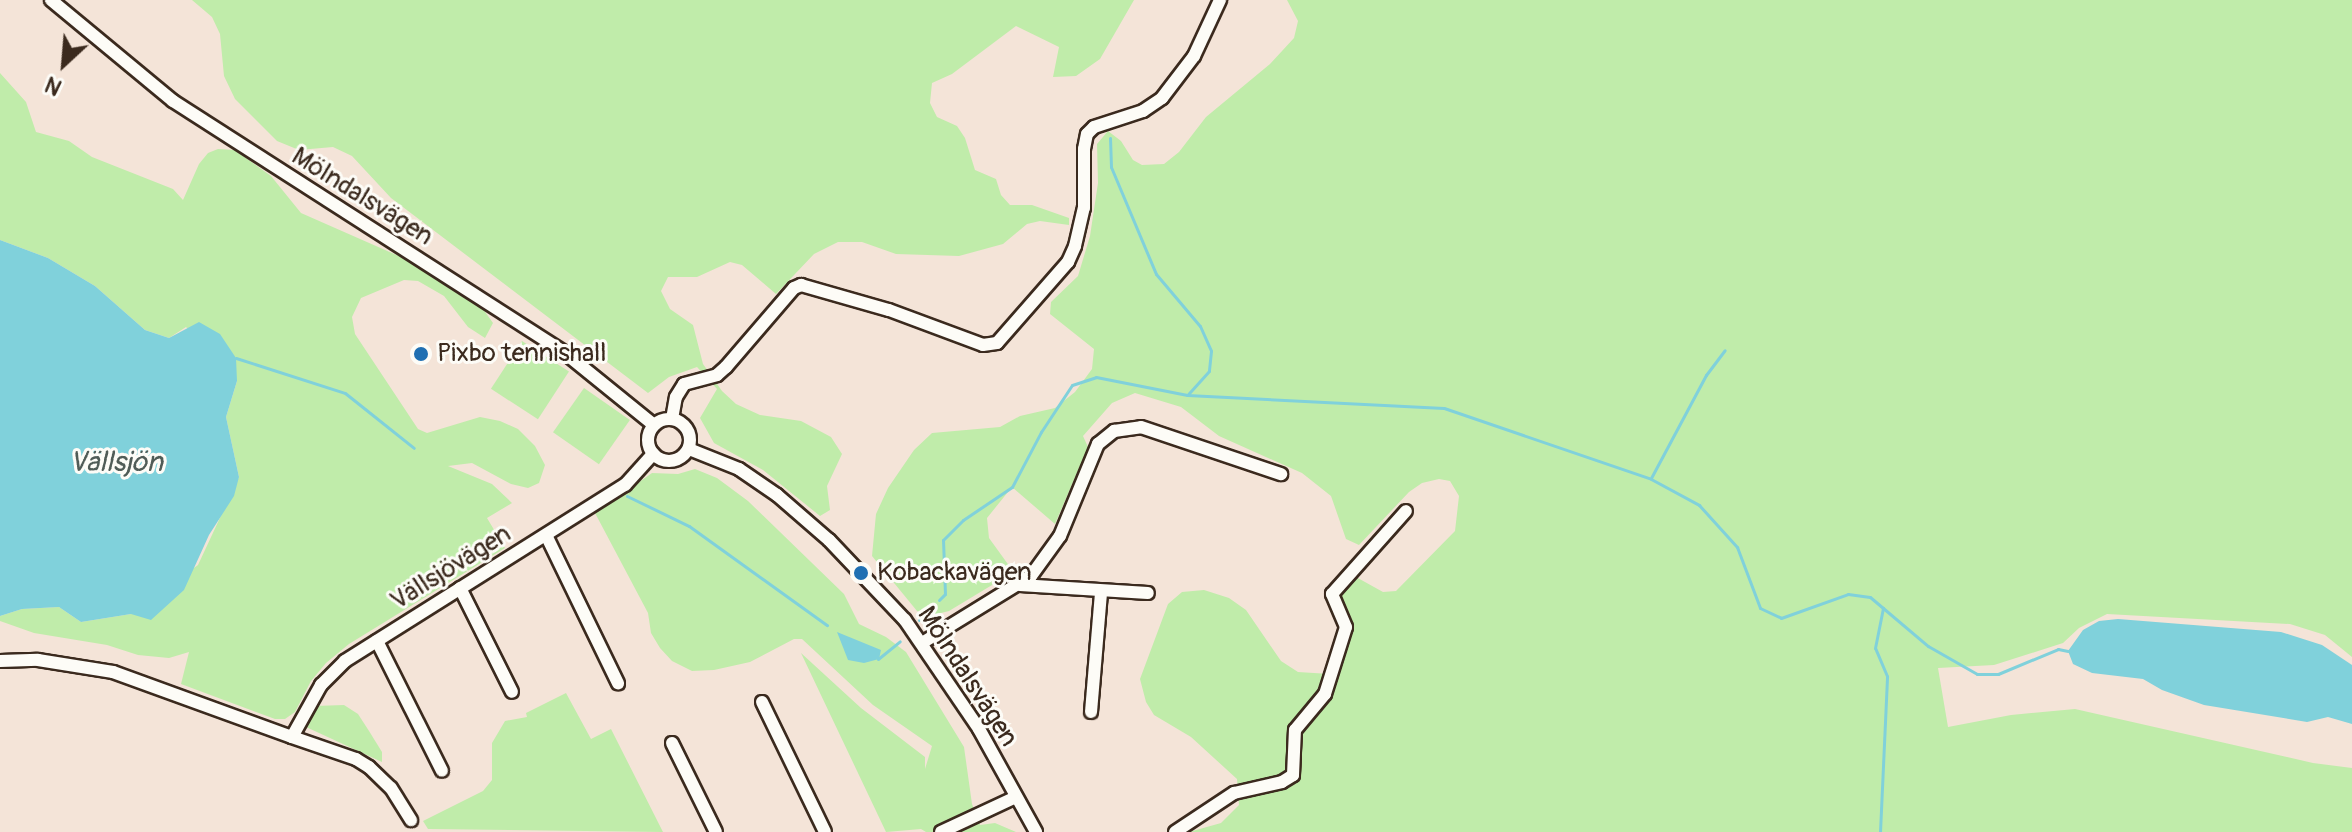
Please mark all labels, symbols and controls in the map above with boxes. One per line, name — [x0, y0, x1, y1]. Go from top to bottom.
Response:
north arrow — [24, 24, 104, 104]
text: N — [41, 70, 66, 101]
street label: Mölndalsvägen — [286, 141, 438, 253]
place label: Pixbo tennishall — [437, 338, 606, 370]
marker: Pixbo tennishall — [412, 345, 430, 363]
water label: Vällsjön — [69, 446, 163, 480]
street label: Vällsjövägen — [385, 519, 517, 617]
place label: Kobackavägen — [877, 557, 1032, 589]
marker: Kobackavägen — [852, 564, 870, 582]
street label: Mölndalsvägen — [910, 601, 1024, 753]

